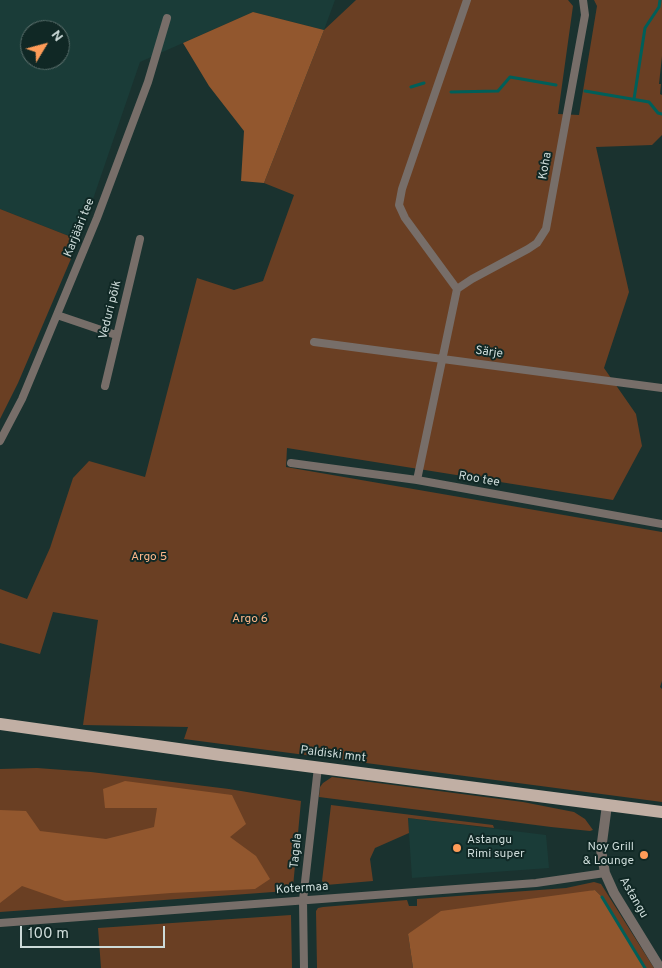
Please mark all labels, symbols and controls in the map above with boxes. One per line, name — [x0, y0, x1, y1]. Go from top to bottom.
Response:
north arrow — [20, 20, 70, 70]
text: N — [47, 27, 66, 45]
street label: Koha — [537, 151, 555, 181]
street label: Karjääri tee — [62, 196, 98, 260]
street label: Veduri põik — [97, 279, 125, 341]
street label: Särje — [474, 344, 504, 362]
street label: Roo tee — [457, 469, 501, 491]
park label: Argo 5 — [131, 551, 167, 565]
park label: Argo 6 — [232, 613, 268, 627]
street label: Paldiski mnt — [299, 744, 367, 766]
street label: Tagala — [288, 833, 306, 869]
place label: Astangu Rimi super — [467, 834, 525, 862]
place label: Noy Grill & Lounge — [583, 841, 634, 869]
marker: Astangu Rimi super — [451, 842, 463, 854]
marker: Noy Grill & Lounge — [638, 849, 650, 861]
street label: Astangu — [616, 875, 650, 921]
street label: Kotermaa — [275, 880, 329, 898]
scale bar — [22, 916, 168, 948]
text: 100 m — [28, 925, 69, 944]

